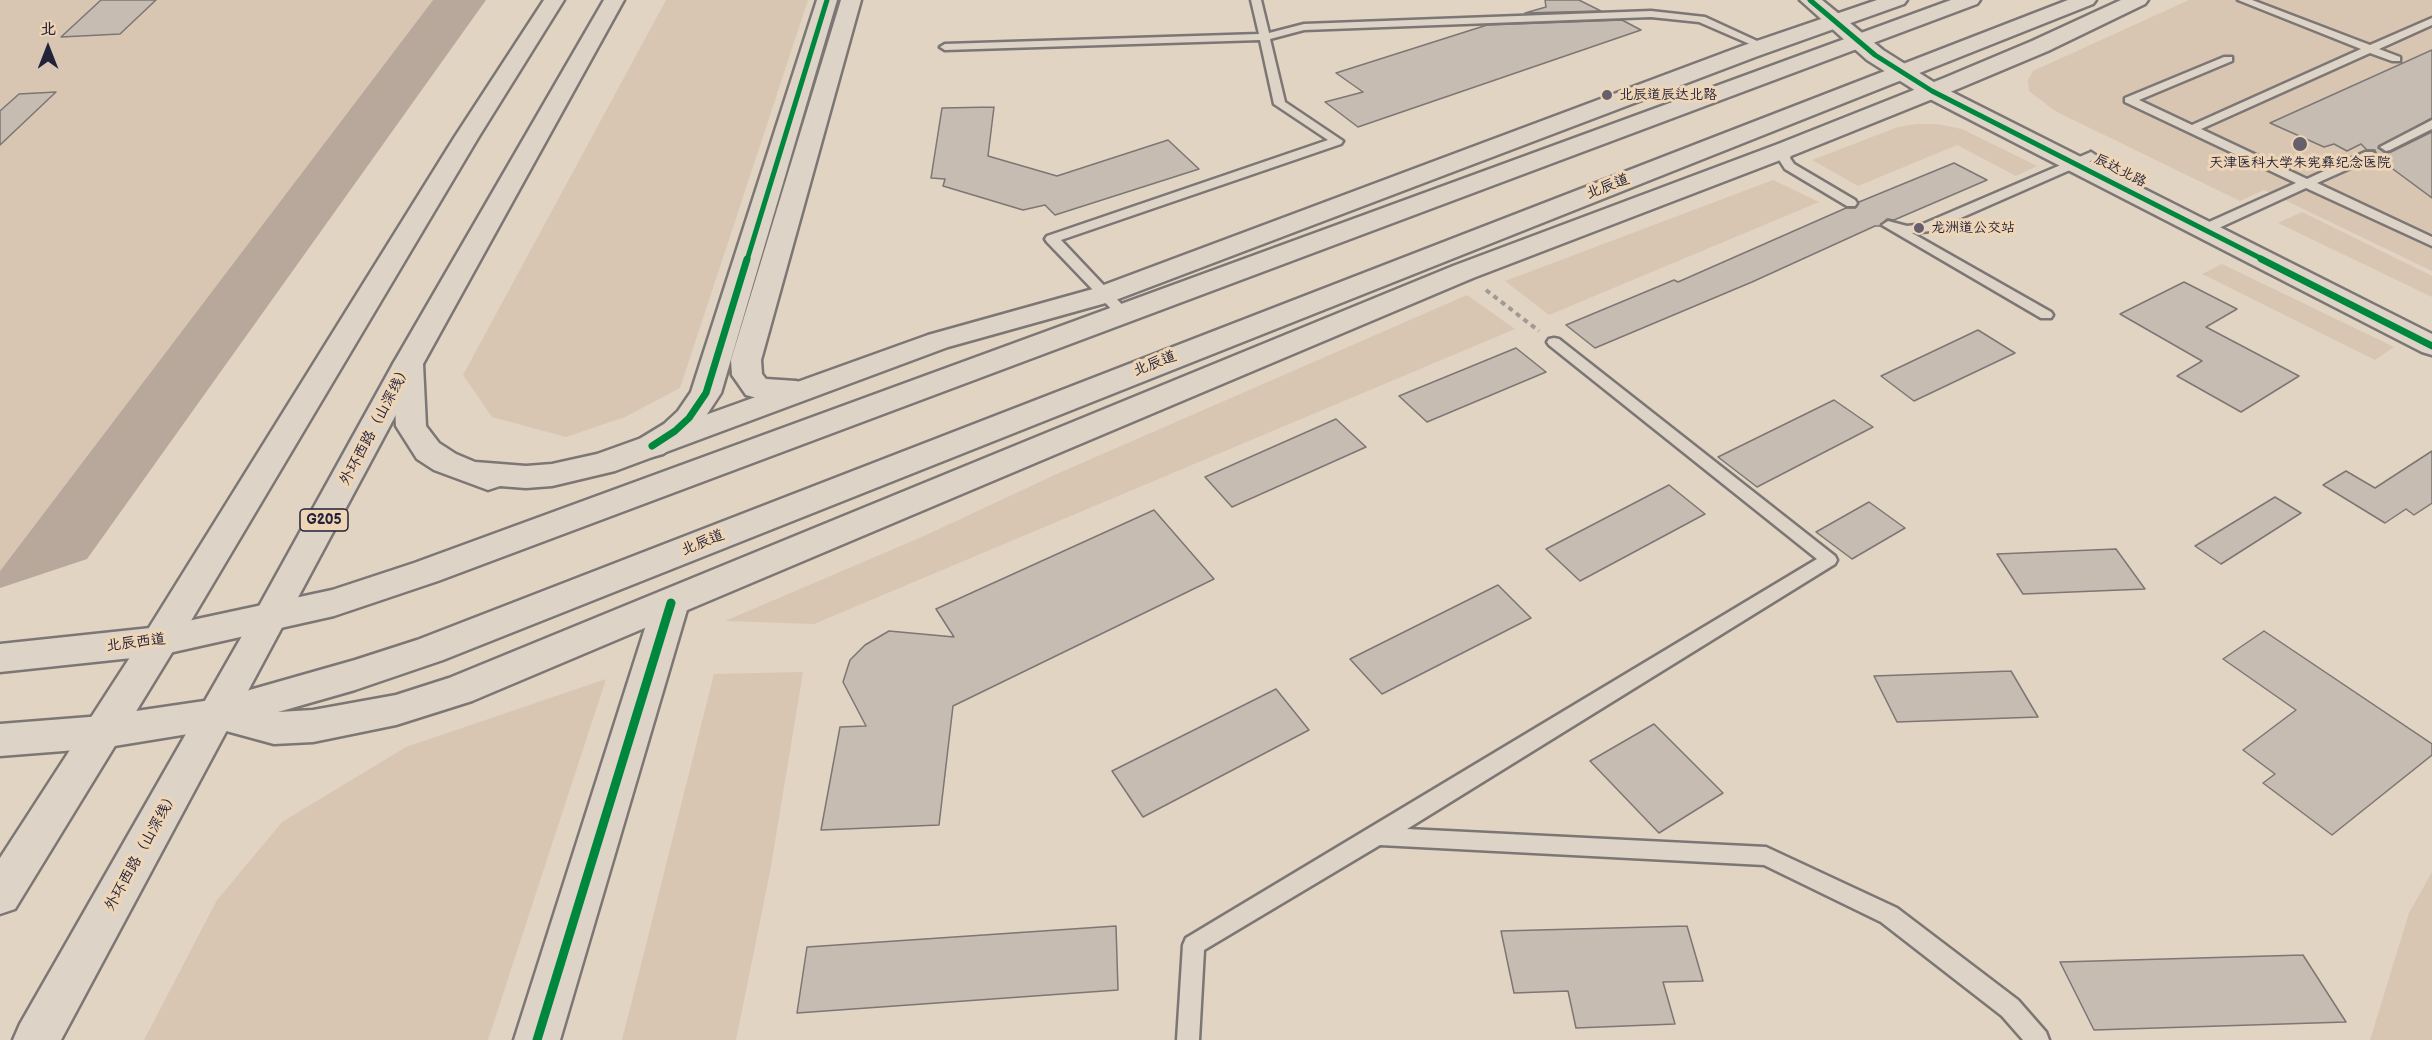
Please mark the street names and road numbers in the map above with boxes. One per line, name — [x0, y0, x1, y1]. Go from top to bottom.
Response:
street label: 辰达北路 — [2091, 151, 2149, 191]
street label: 北辰道 — [1584, 171, 1632, 203]
street label: 北辰道 — [1131, 348, 1179, 380]
street label: 外环西路（山深线） — [336, 361, 416, 489]
road number: G205 — [300, 509, 348, 531]
street label: 北辰道 — [679, 526, 727, 560]
street label: 北辰西道 — [105, 630, 167, 656]
street label: 外环西路（山深线） — [101, 788, 183, 914]

